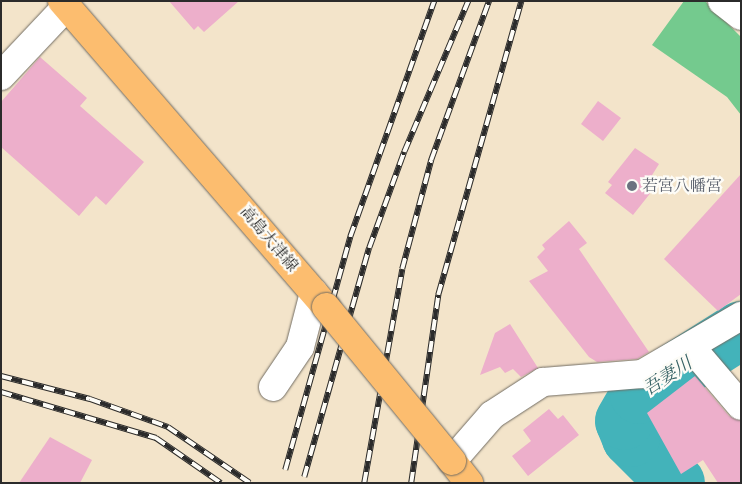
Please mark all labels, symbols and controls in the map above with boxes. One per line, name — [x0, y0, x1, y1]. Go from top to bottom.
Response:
place label: 若宮八幡宮 — [642, 176, 722, 196]
marker: 若宮八幡宮 — [626, 180, 638, 192]
street label: 高島大津線 — [236, 202, 302, 276]
water label: 吾妻川 — [639, 353, 697, 401]

